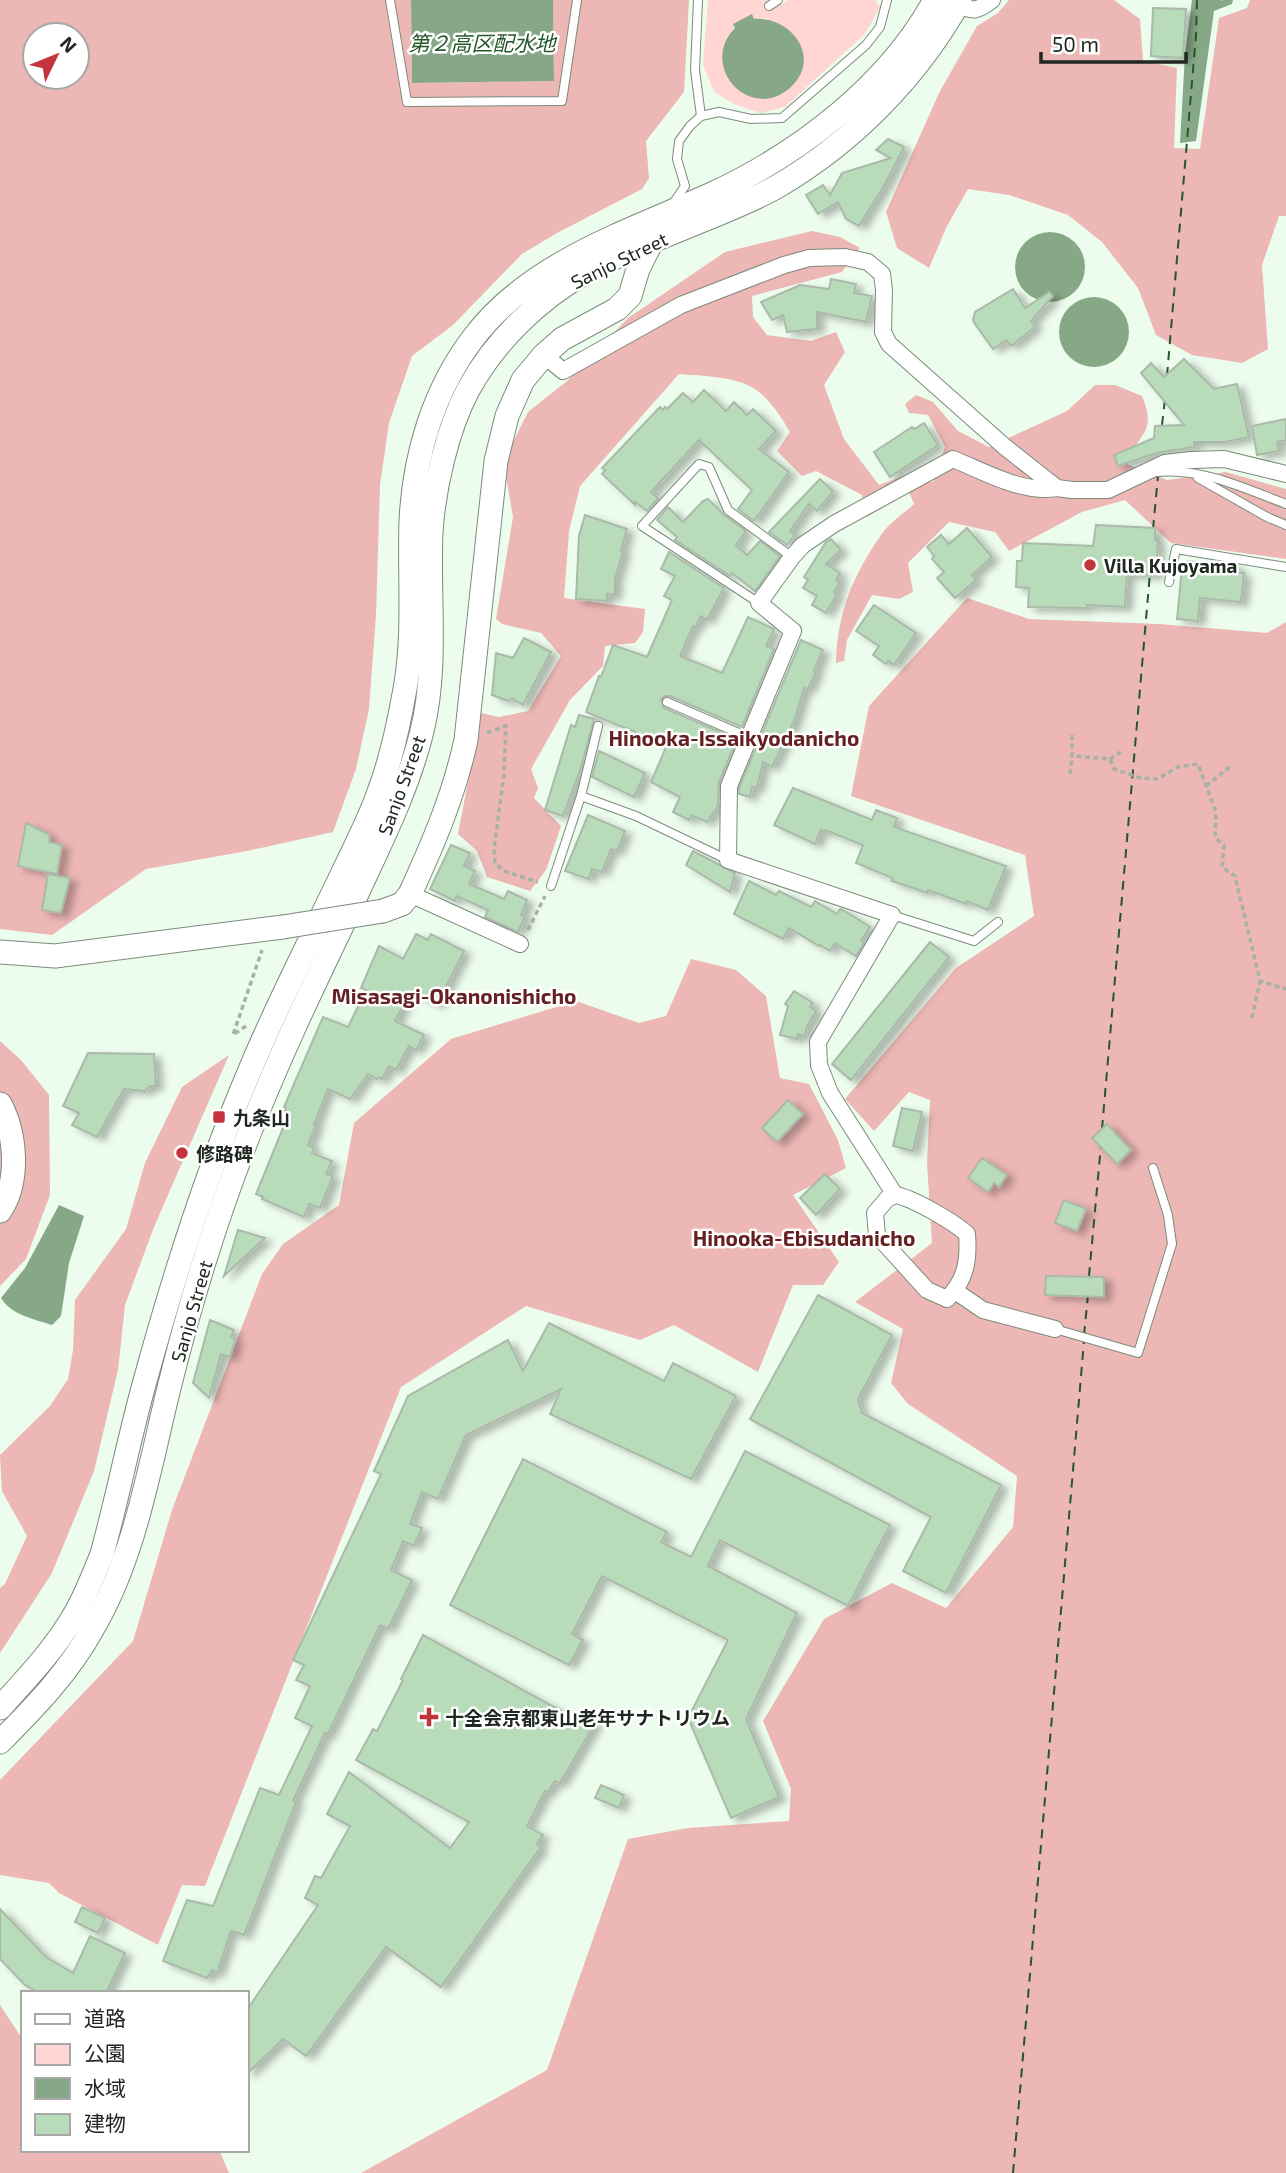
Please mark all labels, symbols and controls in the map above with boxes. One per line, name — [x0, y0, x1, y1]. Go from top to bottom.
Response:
north arrow — [21, 21, 91, 91]
scale bar — [1041, 21, 1186, 65]
water label: 第２高区配水地 — [409, 30, 557, 55]
text: N — [56, 31, 82, 57]
text: 50 m — [1052, 31, 1099, 56]
street label: Sanjo Street — [567, 227, 671, 293]
place label: Villa Kujoyama — [1104, 554, 1237, 578]
marker: Villa Kujoyama — [1082, 557, 1098, 573]
district label: Hinooka-Issaikyodanicho — [609, 725, 859, 751]
street label: Sanjo Street — [372, 732, 430, 838]
district label: Misasagi-Okanonishicho — [332, 983, 576, 1008]
place label: 九条山 — [233, 1106, 290, 1129]
marker: 九条山 — [211, 1109, 227, 1125]
place label: 修路碑 — [196, 1142, 253, 1165]
marker: 修路碑 — [174, 1145, 190, 1161]
district label: Hinooka-Ebisudanicho — [693, 1225, 915, 1250]
street label: Sanjo Street — [166, 1257, 216, 1365]
place label: 十全会京都東山老年サナトリウム — [445, 1706, 730, 1729]
marker: 十全会京都東山老年サナトリウム — [419, 1707, 439, 1727]
legend — [21, 1991, 248, 2152]
text: 道路 — [84, 2005, 126, 2030]
text: 公園 — [84, 2040, 126, 2065]
text: 水域 — [84, 2075, 126, 2100]
text: 建物 — [84, 2110, 126, 2135]

